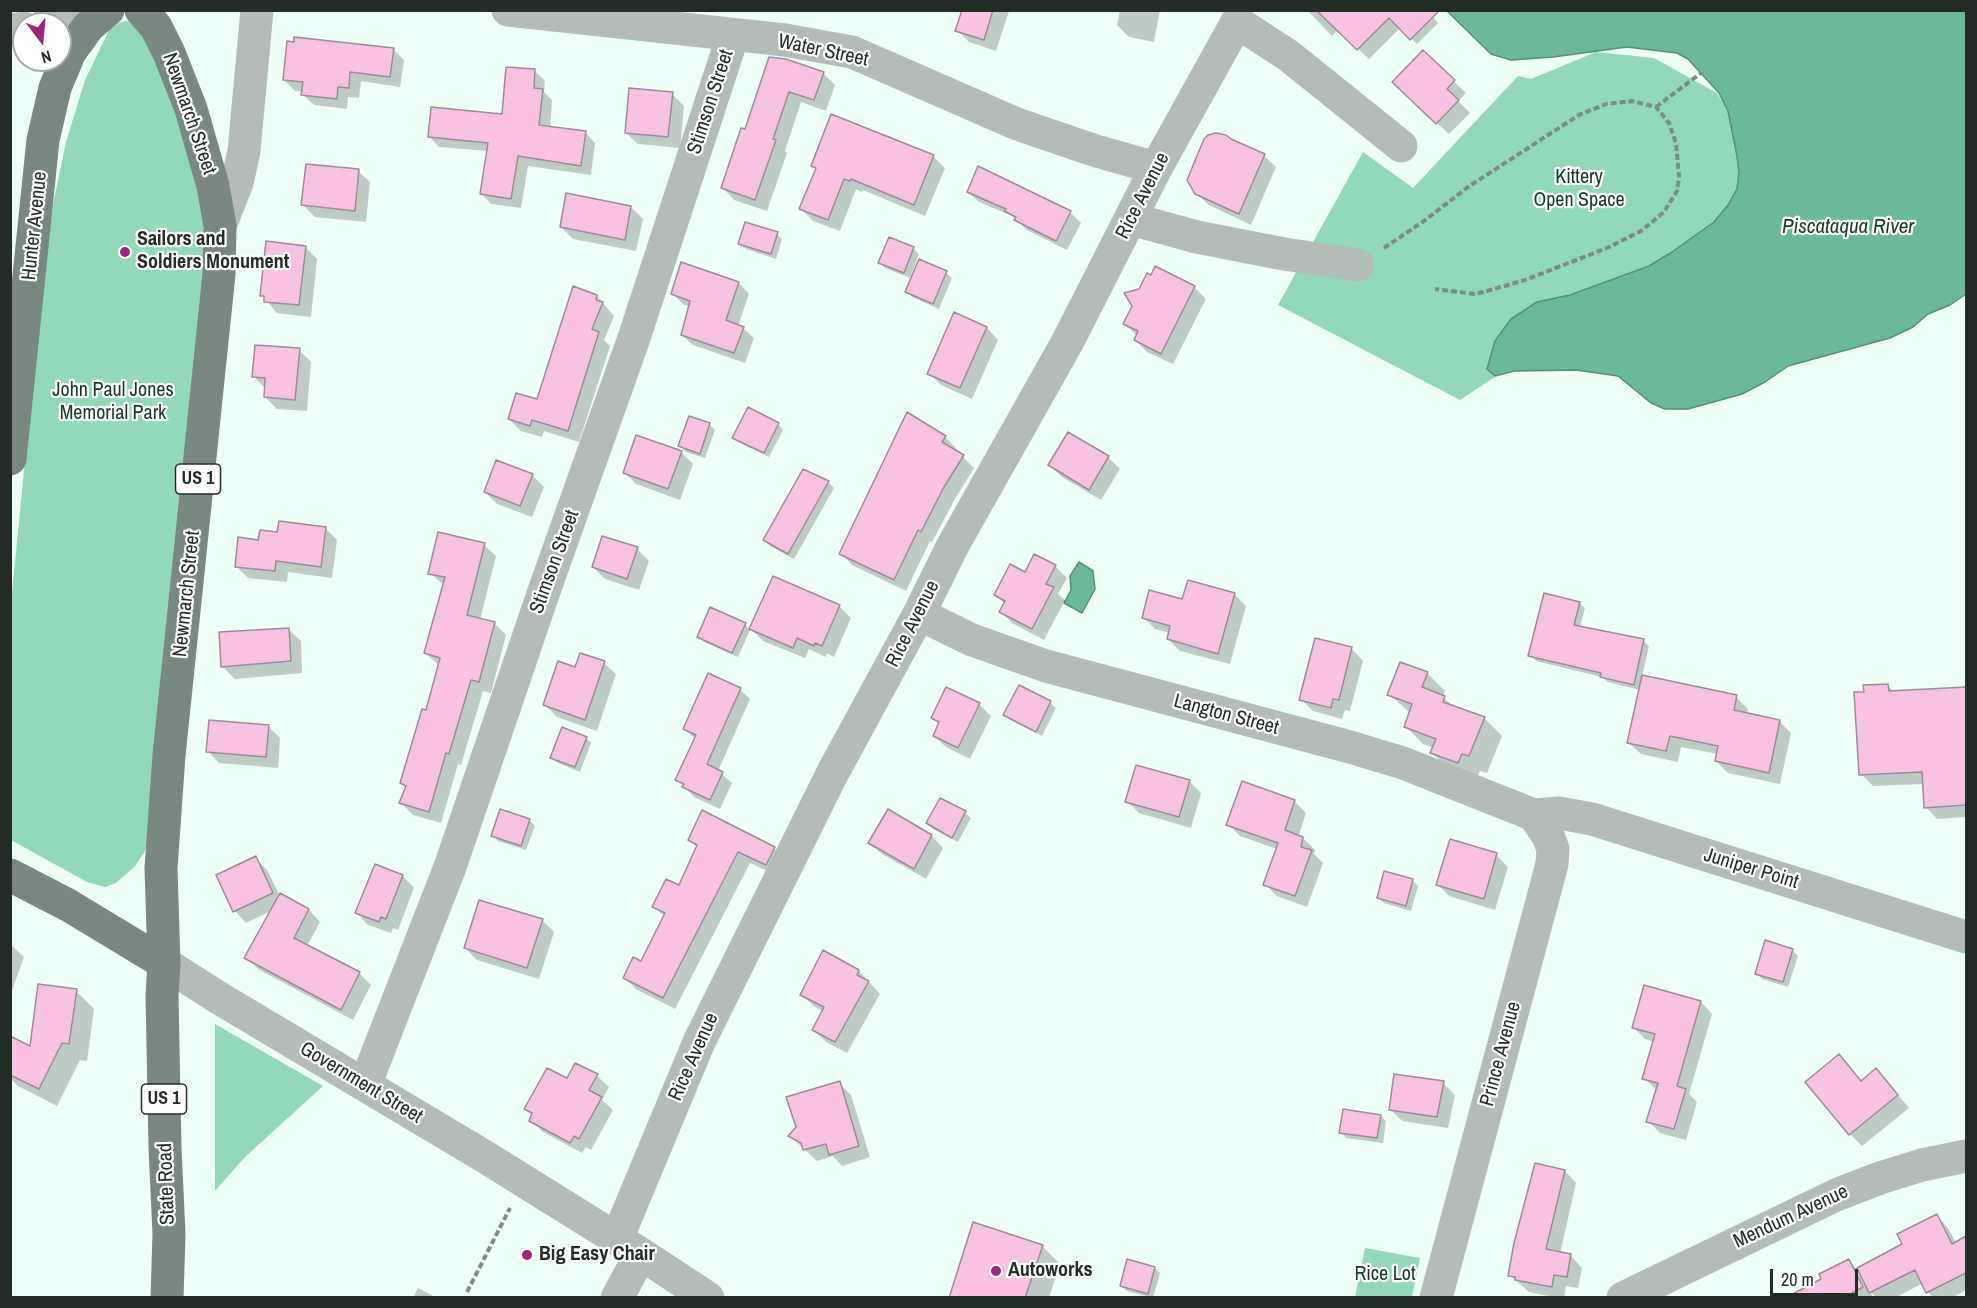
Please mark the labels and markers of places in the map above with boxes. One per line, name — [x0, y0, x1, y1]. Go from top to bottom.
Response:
place label: Sailors and Soldiers Monument — [137, 228, 289, 275]
marker: Sailors and Soldiers Monument — [118, 245, 132, 259]
place label: Big Easy Chair — [539, 1243, 655, 1267]
marker: Big Easy Chair — [520, 1248, 534, 1262]
place label: Autoworks — [1008, 1259, 1093, 1283]
marker: Autoworks — [989, 1264, 1003, 1278]

